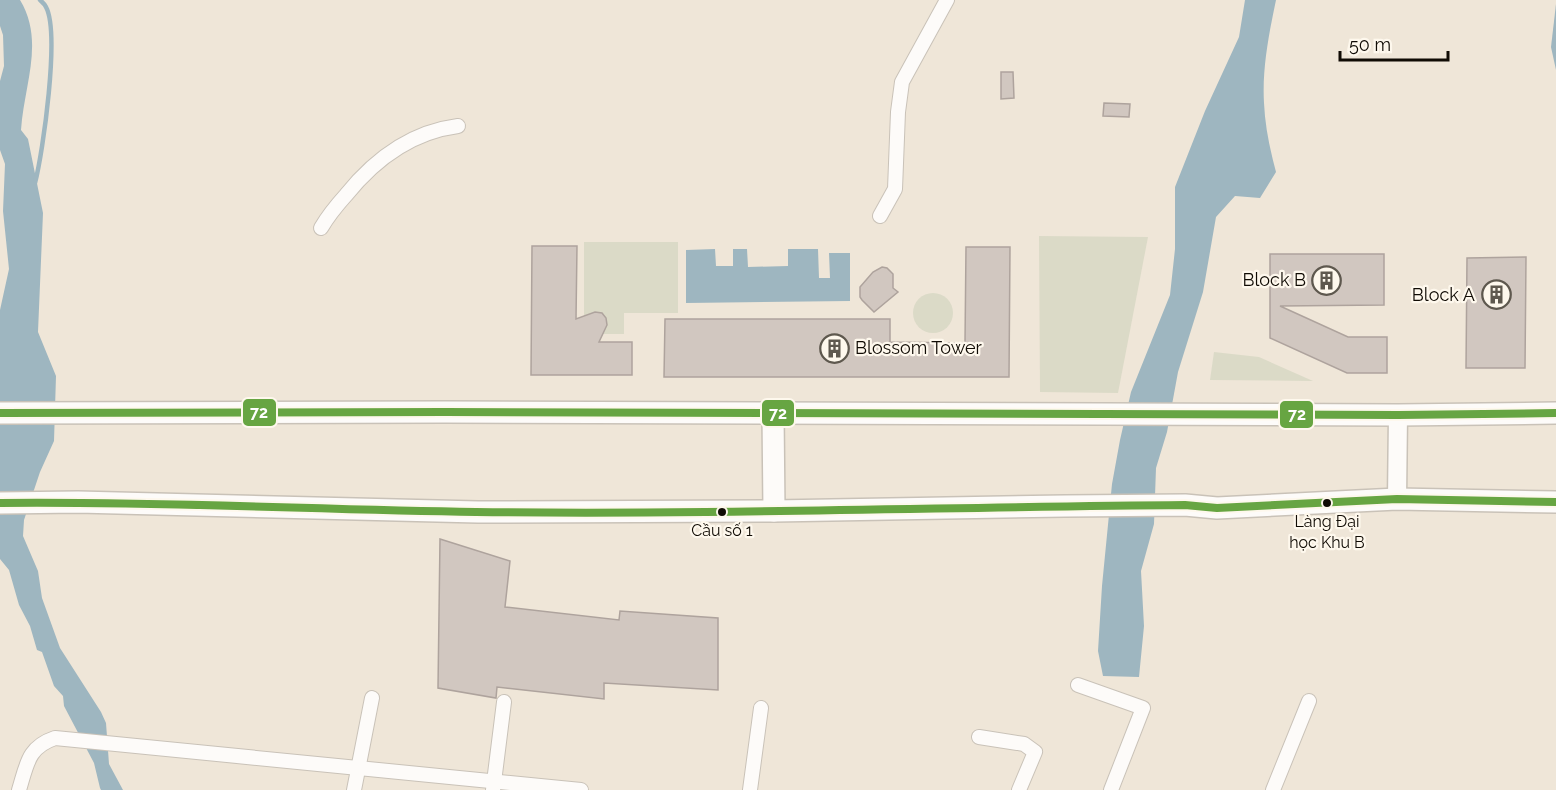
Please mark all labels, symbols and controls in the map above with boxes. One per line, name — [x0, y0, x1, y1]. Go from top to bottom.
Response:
scale bar — [1340, 24, 1448, 62]
text: 50 m — [1349, 34, 1391, 55]
building icon: Block B — [1311, 264, 1343, 296]
place label: Block B — [1242, 269, 1306, 290]
building icon: Block A — [1480, 279, 1512, 311]
place label: Block A — [1412, 284, 1475, 305]
building icon: Blossom Tower — [818, 332, 850, 364]
place label: Blossom Tower — [855, 337, 983, 358]
line badge: 72 — [242, 398, 277, 427]
line badge: 72 — [761, 399, 795, 427]
line badge: 72 — [1279, 400, 1314, 429]
text: 72 — [250, 403, 268, 422]
text: 72 — [769, 404, 787, 423]
text: 72 — [1288, 405, 1306, 424]
marker: Làng Đại học Khu B — [1321, 497, 1333, 509]
marker: Cầu số 1 — [716, 506, 728, 518]
place label: Làng Đại học Khu B — [1289, 512, 1365, 552]
place label: Cầu số 1 — [691, 521, 753, 540]

